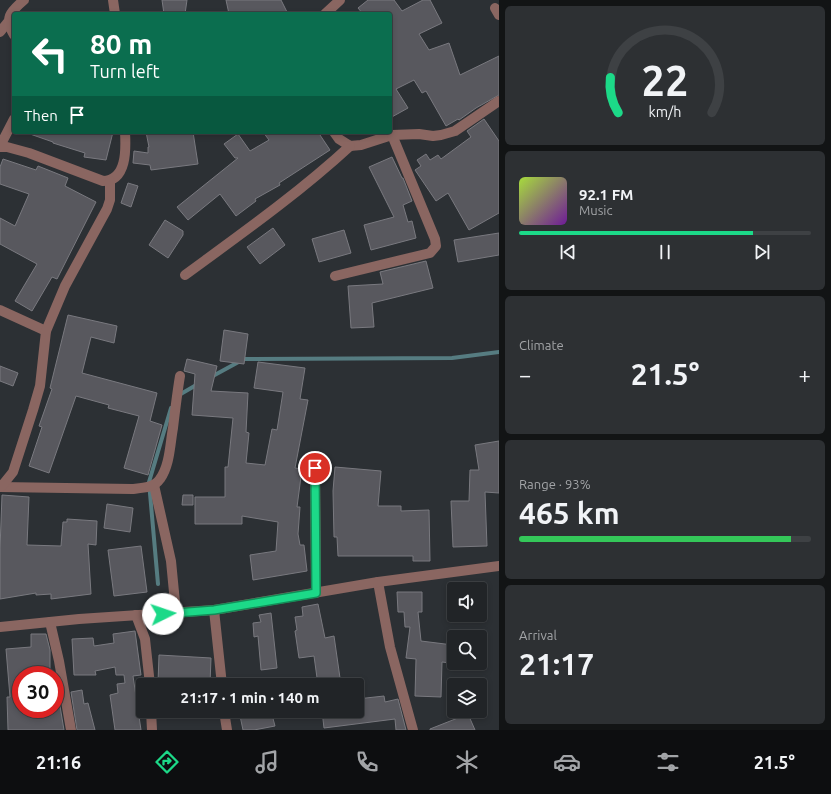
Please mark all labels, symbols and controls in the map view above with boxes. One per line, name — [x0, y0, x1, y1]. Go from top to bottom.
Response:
icon: left — [24, 28, 76, 80]
text: 80 m — [90, 28, 152, 59]
text: 22 — [642, 57, 688, 104]
text: Turn left — [90, 61, 160, 81]
icon: arrive — [66, 104, 88, 126]
text: km/h — [649, 104, 681, 120]
text: Then — [24, 107, 58, 124]
text: 92.1 FM — [579, 186, 633, 203]
text: Music — [579, 203, 613, 217]
icon: previous — [557, 241, 579, 263]
icon: pause — [654, 241, 676, 263]
icon: next — [751, 241, 773, 263]
text: Climate — [519, 338, 564, 352]
text: 21.5° — [631, 357, 699, 391]
text: − — [519, 362, 531, 387]
text: + — [799, 362, 811, 387]
pin — [298, 451, 332, 485]
icon: arrive — [304, 457, 326, 479]
text: Range · 93% — [519, 477, 591, 491]
text: 465 km — [519, 496, 620, 530]
map controls — [447, 582, 487, 718]
button: sound — [447, 582, 487, 622]
position arrow — [142, 593, 184, 635]
text: Arrival — [519, 628, 557, 642]
button: search — [447, 630, 487, 670]
text: 21:17 — [519, 647, 594, 681]
speed limit sign: 30 — [12, 666, 64, 718]
button: layers — [447, 678, 487, 718]
text: 21:17 · 1 min · 140 m — [181, 689, 319, 706]
icon: directions — [153, 748, 181, 776]
icon: music — [253, 748, 281, 776]
icon: phone — [353, 748, 381, 776]
icon: climate — [453, 748, 481, 776]
icon: car — [553, 748, 581, 776]
icon: filters — [654, 748, 682, 776]
text: 21:16 — [36, 752, 81, 772]
text: 21.5° — [754, 752, 795, 772]

